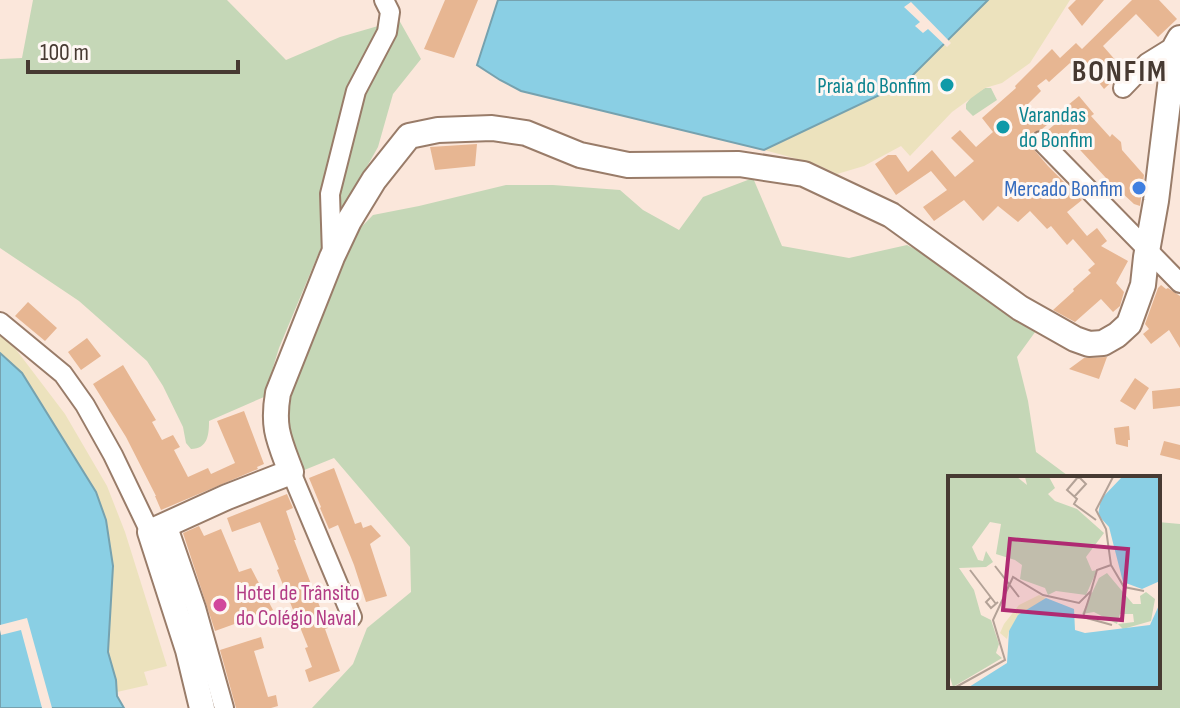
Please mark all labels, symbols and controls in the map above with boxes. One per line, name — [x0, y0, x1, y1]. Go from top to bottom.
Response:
scale bar — [28, 24, 238, 74]
text: 100 m — [40, 38, 89, 67]
district label: BONFIM — [1072, 54, 1168, 90]
place label: Praia do Bonfim — [817, 73, 931, 100]
marker: Praia do Bonfim — [938, 76, 956, 94]
place label: Varandas do Bonfim — [1019, 102, 1093, 154]
marker: Varandas do Bonfim — [994, 118, 1012, 136]
place label: Mercado Bonfim — [1004, 176, 1123, 203]
marker: Mercado Bonfim — [1130, 179, 1148, 197]
inset map — [948, 476, 1160, 688]
place label: Hotel de Trânsito do Colégio Naval — [236, 580, 360, 632]
marker: Hotel de Trânsito do Colégio Naval — [211, 596, 229, 614]

